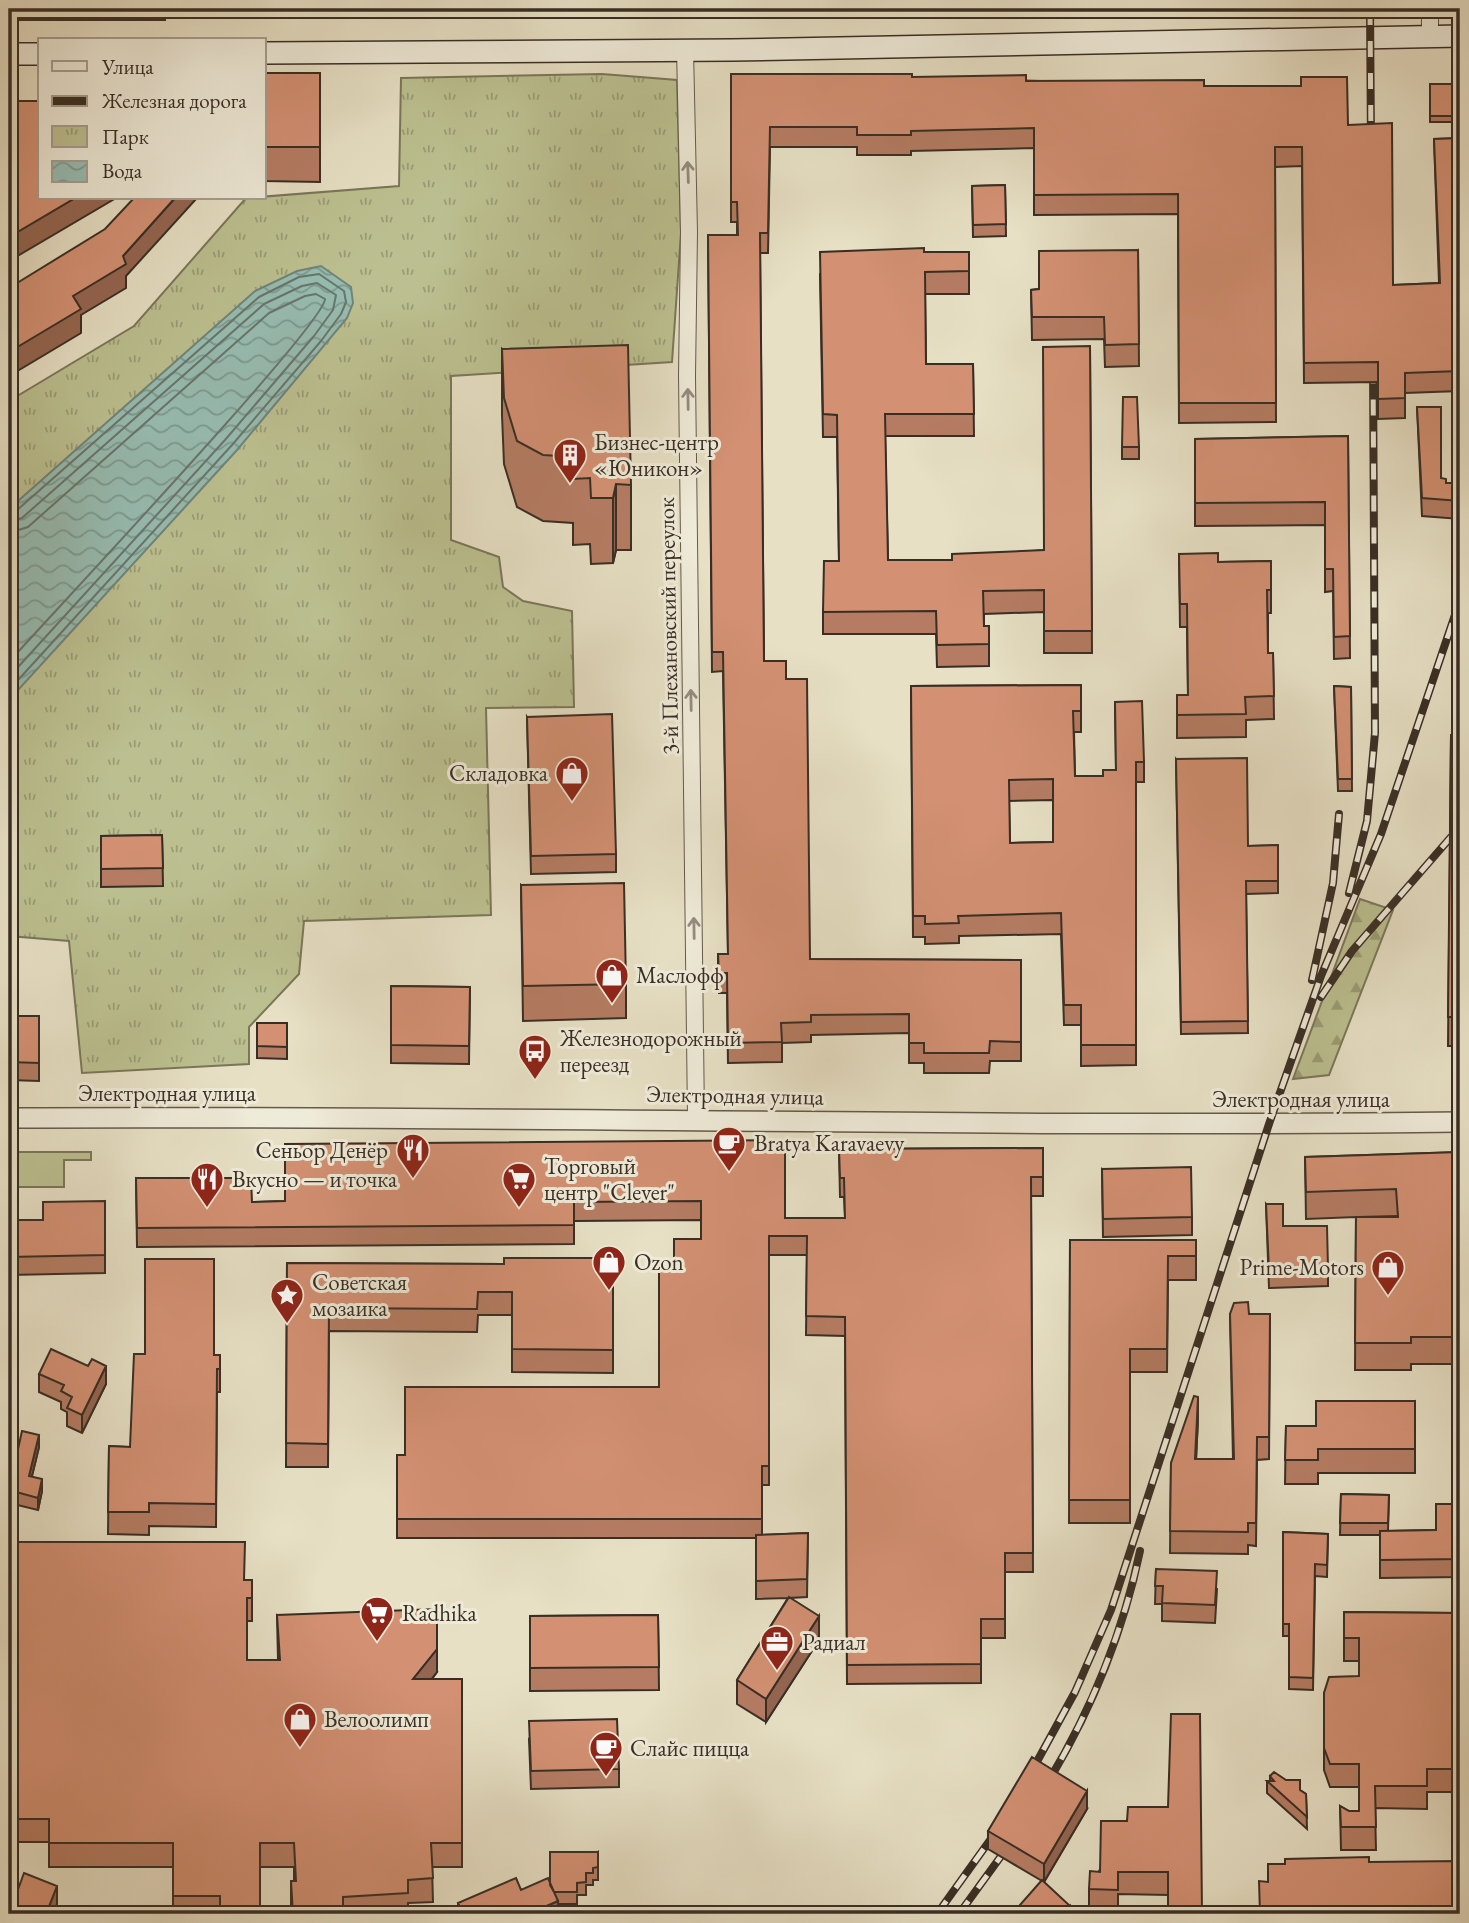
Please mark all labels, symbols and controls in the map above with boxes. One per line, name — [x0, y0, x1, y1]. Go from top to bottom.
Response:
legend — [38, 38, 266, 200]
text: Улица — [101, 53, 154, 80]
text: Железная дорога — [101, 87, 247, 114]
text: Парк — [102, 123, 149, 150]
text: Вода — [102, 157, 143, 184]
one-way arrow — [681, 161, 694, 184]
one-way arrow — [681, 388, 694, 411]
place label: Бизнес-центр «Юникон» — [594, 427, 719, 483]
building icon: Бизнес-центр «Юникон» — [551, 436, 589, 485]
street label: 3-й Плехановский переулок — [651, 497, 685, 755]
one-way arrow — [685, 689, 698, 712]
shop icon: Складовка — [553, 754, 591, 803]
place label: Складовка — [449, 758, 549, 788]
one-way arrow — [687, 917, 701, 940]
shop icon: Маслофф — [593, 956, 631, 1005]
place label: Маслофф — [636, 960, 724, 990]
place label: Железнодорожный переезд — [559, 1023, 742, 1079]
bus stop icon: Железнодорожный переезд — [516, 1032, 554, 1081]
street label: Электродная улица — [78, 1078, 257, 1108]
street label: Электродная улица — [646, 1078, 825, 1112]
street label: Электродная улица — [1212, 1084, 1391, 1114]
cafe icon: Bratya Karavaevy — [710, 1124, 748, 1173]
place label: Bratya Karavaevy — [754, 1128, 905, 1158]
restaurant icon: Сеньор Денёр — [394, 1131, 432, 1180]
place label: Сеньор Денёр — [255, 1135, 388, 1165]
place label: Торговый центр "Clever" — [544, 1151, 675, 1207]
restaurant icon: Вкусно — и точка — [188, 1160, 226, 1209]
supermarket icon: Торговый центр "Clever" — [500, 1160, 538, 1209]
place label: Вкусно — и точка — [232, 1164, 398, 1194]
shop icon: Ozon — [590, 1243, 628, 1292]
place label: Ozon — [634, 1247, 684, 1277]
shop icon: Prime-Motors — [1369, 1248, 1407, 1297]
place label: Prime-Motors — [1239, 1252, 1364, 1282]
place label: Советская мозаика — [312, 1267, 407, 1323]
place icon: Советская мозаика — [268, 1276, 306, 1325]
supermarket icon: Radhika — [358, 1594, 396, 1643]
place label: Radhika — [402, 1598, 477, 1628]
office icon: Радиал — [758, 1623, 796, 1672]
place label: Радиал — [802, 1627, 866, 1657]
shop icon: Велоолимп — [281, 1700, 319, 1749]
place label: Велоолимп — [324, 1704, 429, 1734]
cafe icon: Слайс пицца — [587, 1729, 625, 1778]
place label: Слайс пицца — [630, 1733, 750, 1763]

